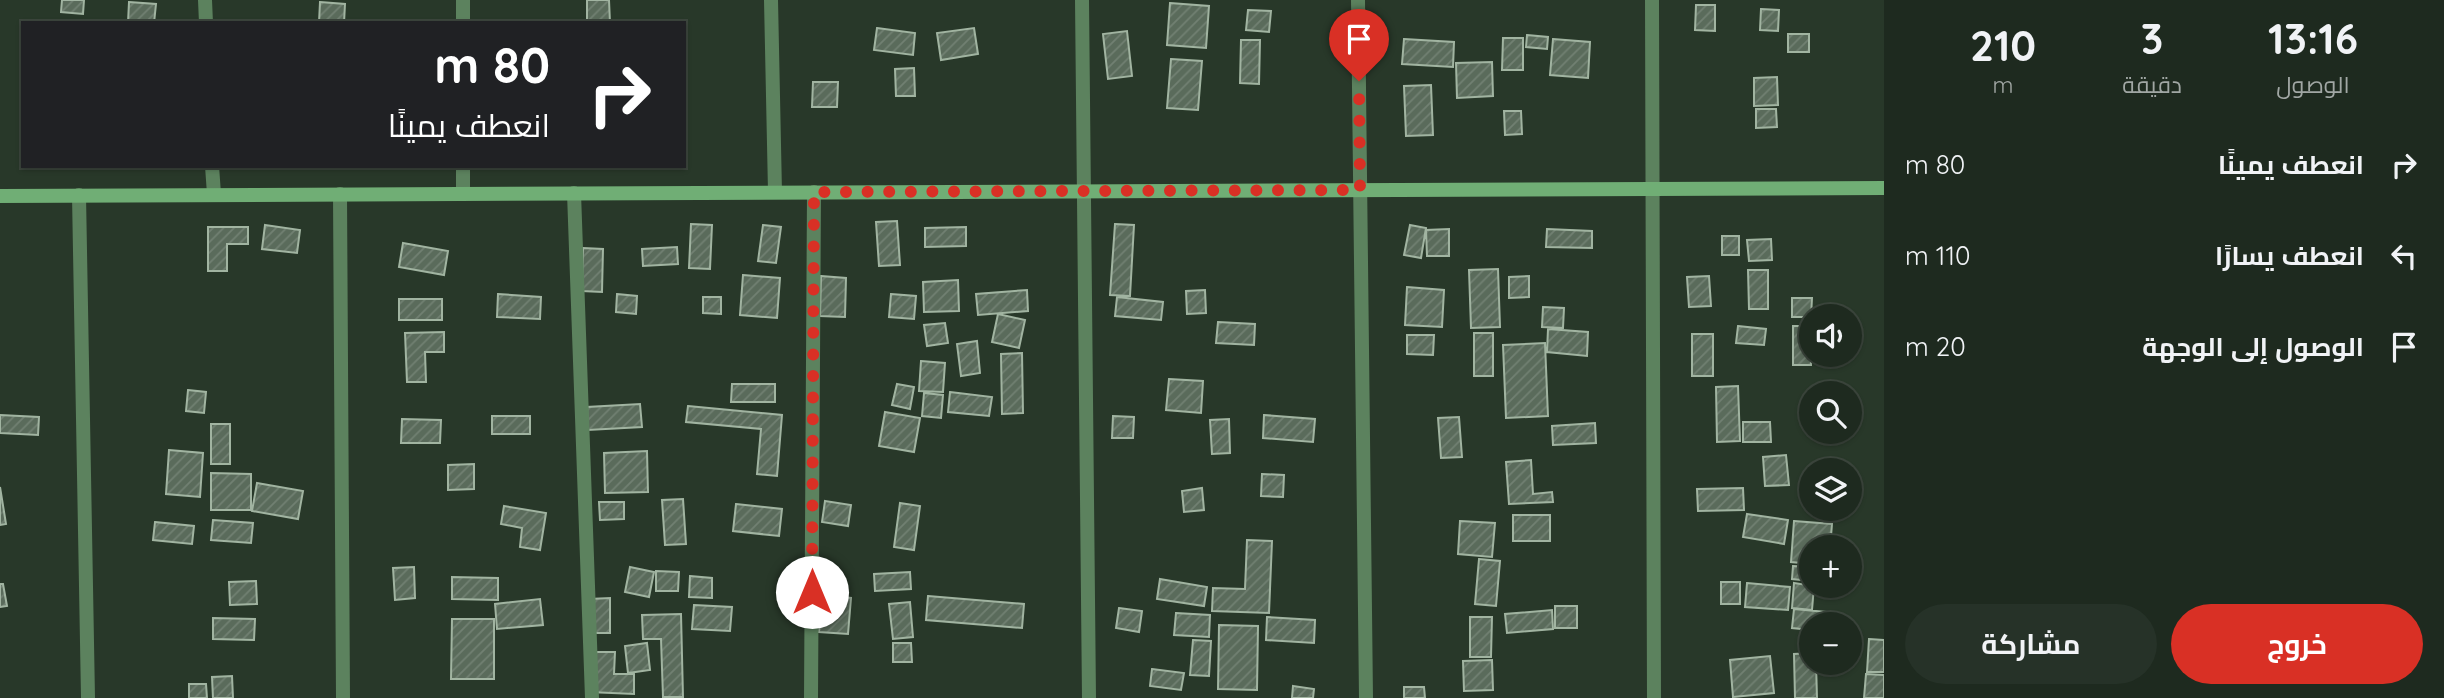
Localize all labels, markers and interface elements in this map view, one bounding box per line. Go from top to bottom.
pin [1329,9,1389,81]
text: 3 [2141,12,2163,65]
text: 13:16 [2268,12,2358,65]
text: 210 [1970,19,2036,72]
icon: arrive [1340,20,1378,58]
text: 80 m [434,34,550,95]
icon: right [574,49,665,140]
text: m [1993,70,2014,99]
text: دقيقة [2122,70,2182,99]
text: الوصول [2276,70,2350,99]
text: انعطف يمينًا [388,105,550,145]
icon: right [2385,146,2423,184]
text: 80 m [1905,148,1965,181]
text: انعطف يمينًا [2218,148,2364,181]
icon: left [2385,237,2423,275]
text: 110 m [1905,239,1971,272]
text: انعطف يسارًا [2215,239,2364,272]
map controls [1799,304,1862,675]
button: sound [1799,304,1862,367]
icon: arrive [2385,328,2423,366]
text: 20 m [1905,330,1966,363]
text: الوصول إلى الوجهة [2142,330,2364,363]
button: search [1799,381,1862,444]
button: layers [1799,458,1862,521]
button: + [1799,535,1862,598]
position arrow [775,555,849,629]
button: مشاركة [1905,604,2157,684]
button: خروج [2171,604,2423,684]
button: − [1799,612,1862,675]

